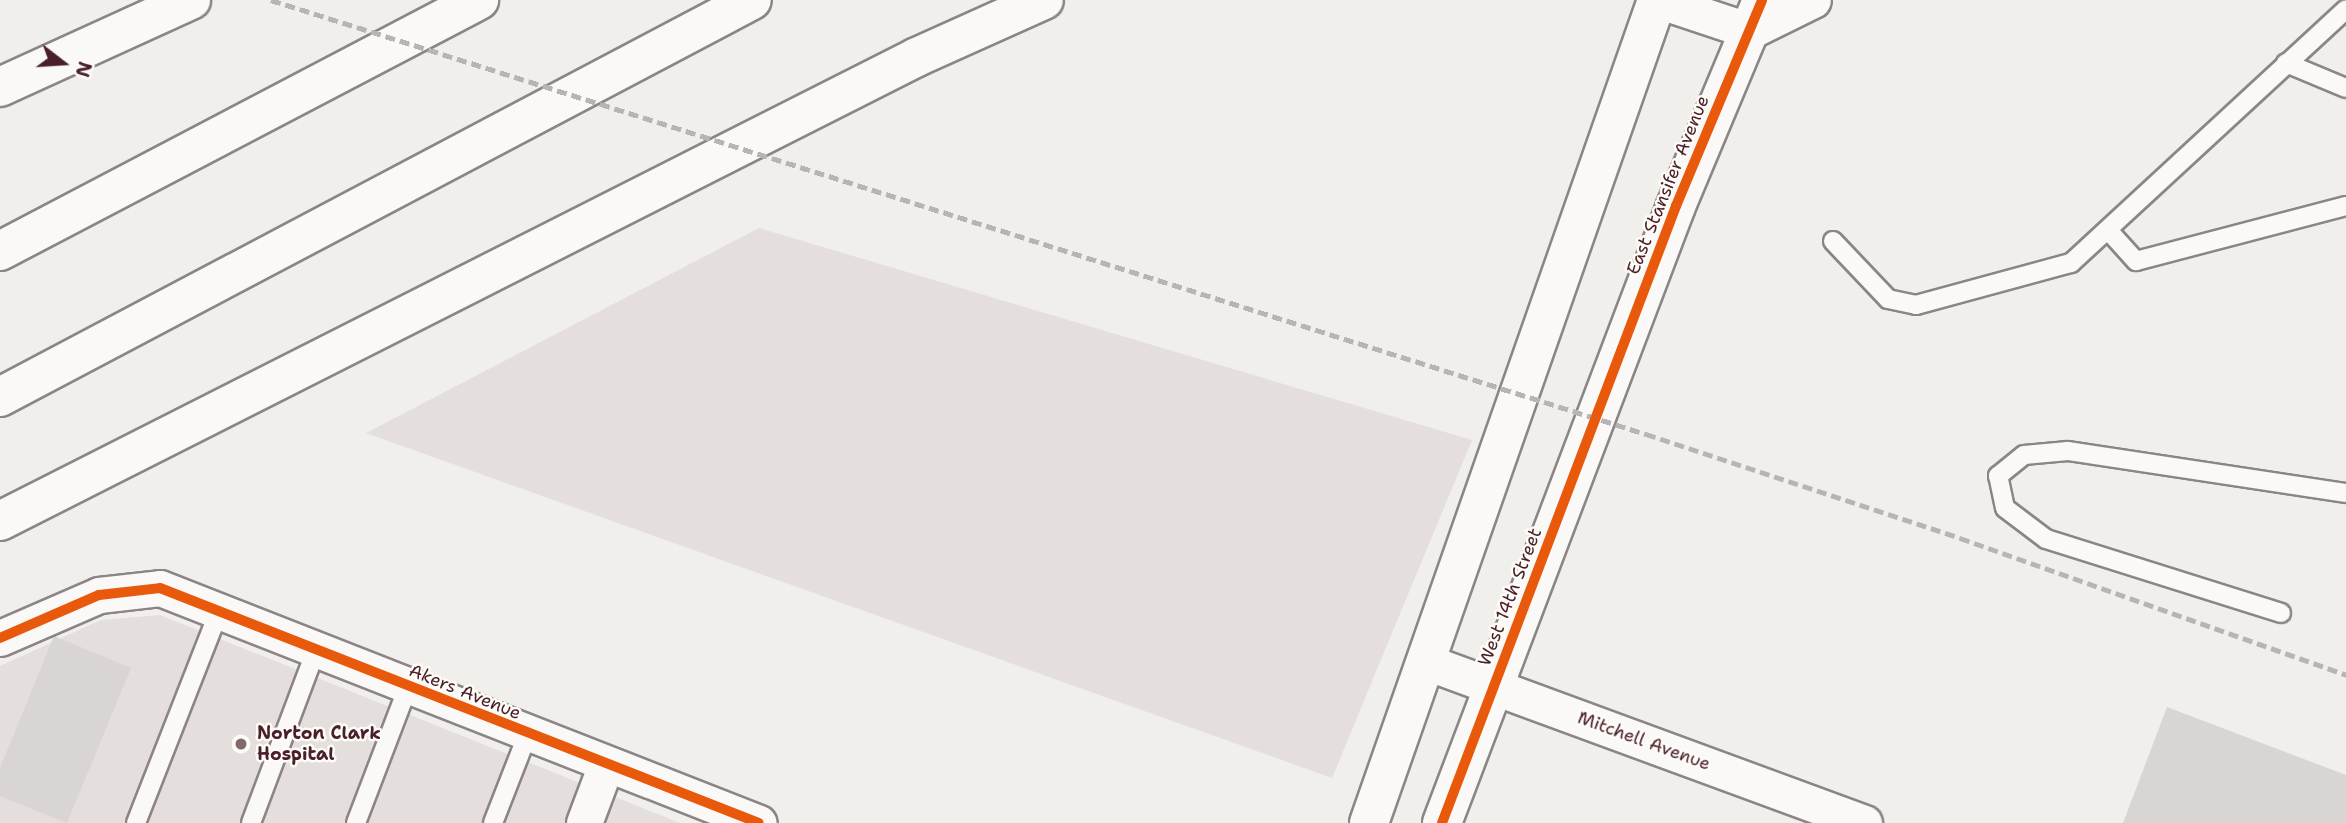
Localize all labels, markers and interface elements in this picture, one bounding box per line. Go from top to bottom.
north arrow [28,28,98,98]
text: N [69,58,98,80]
street label: East Stansifer Avenue [1622,92,1714,278]
street label: West 14th Street [1474,525,1546,669]
street label: Akers Avenue [406,660,524,724]
street label: Mitchell Avenue [1575,707,1713,775]
place label: Norton Clark Hospital [257,723,381,766]
marker: Norton Clark Hospital [231,734,251,754]

